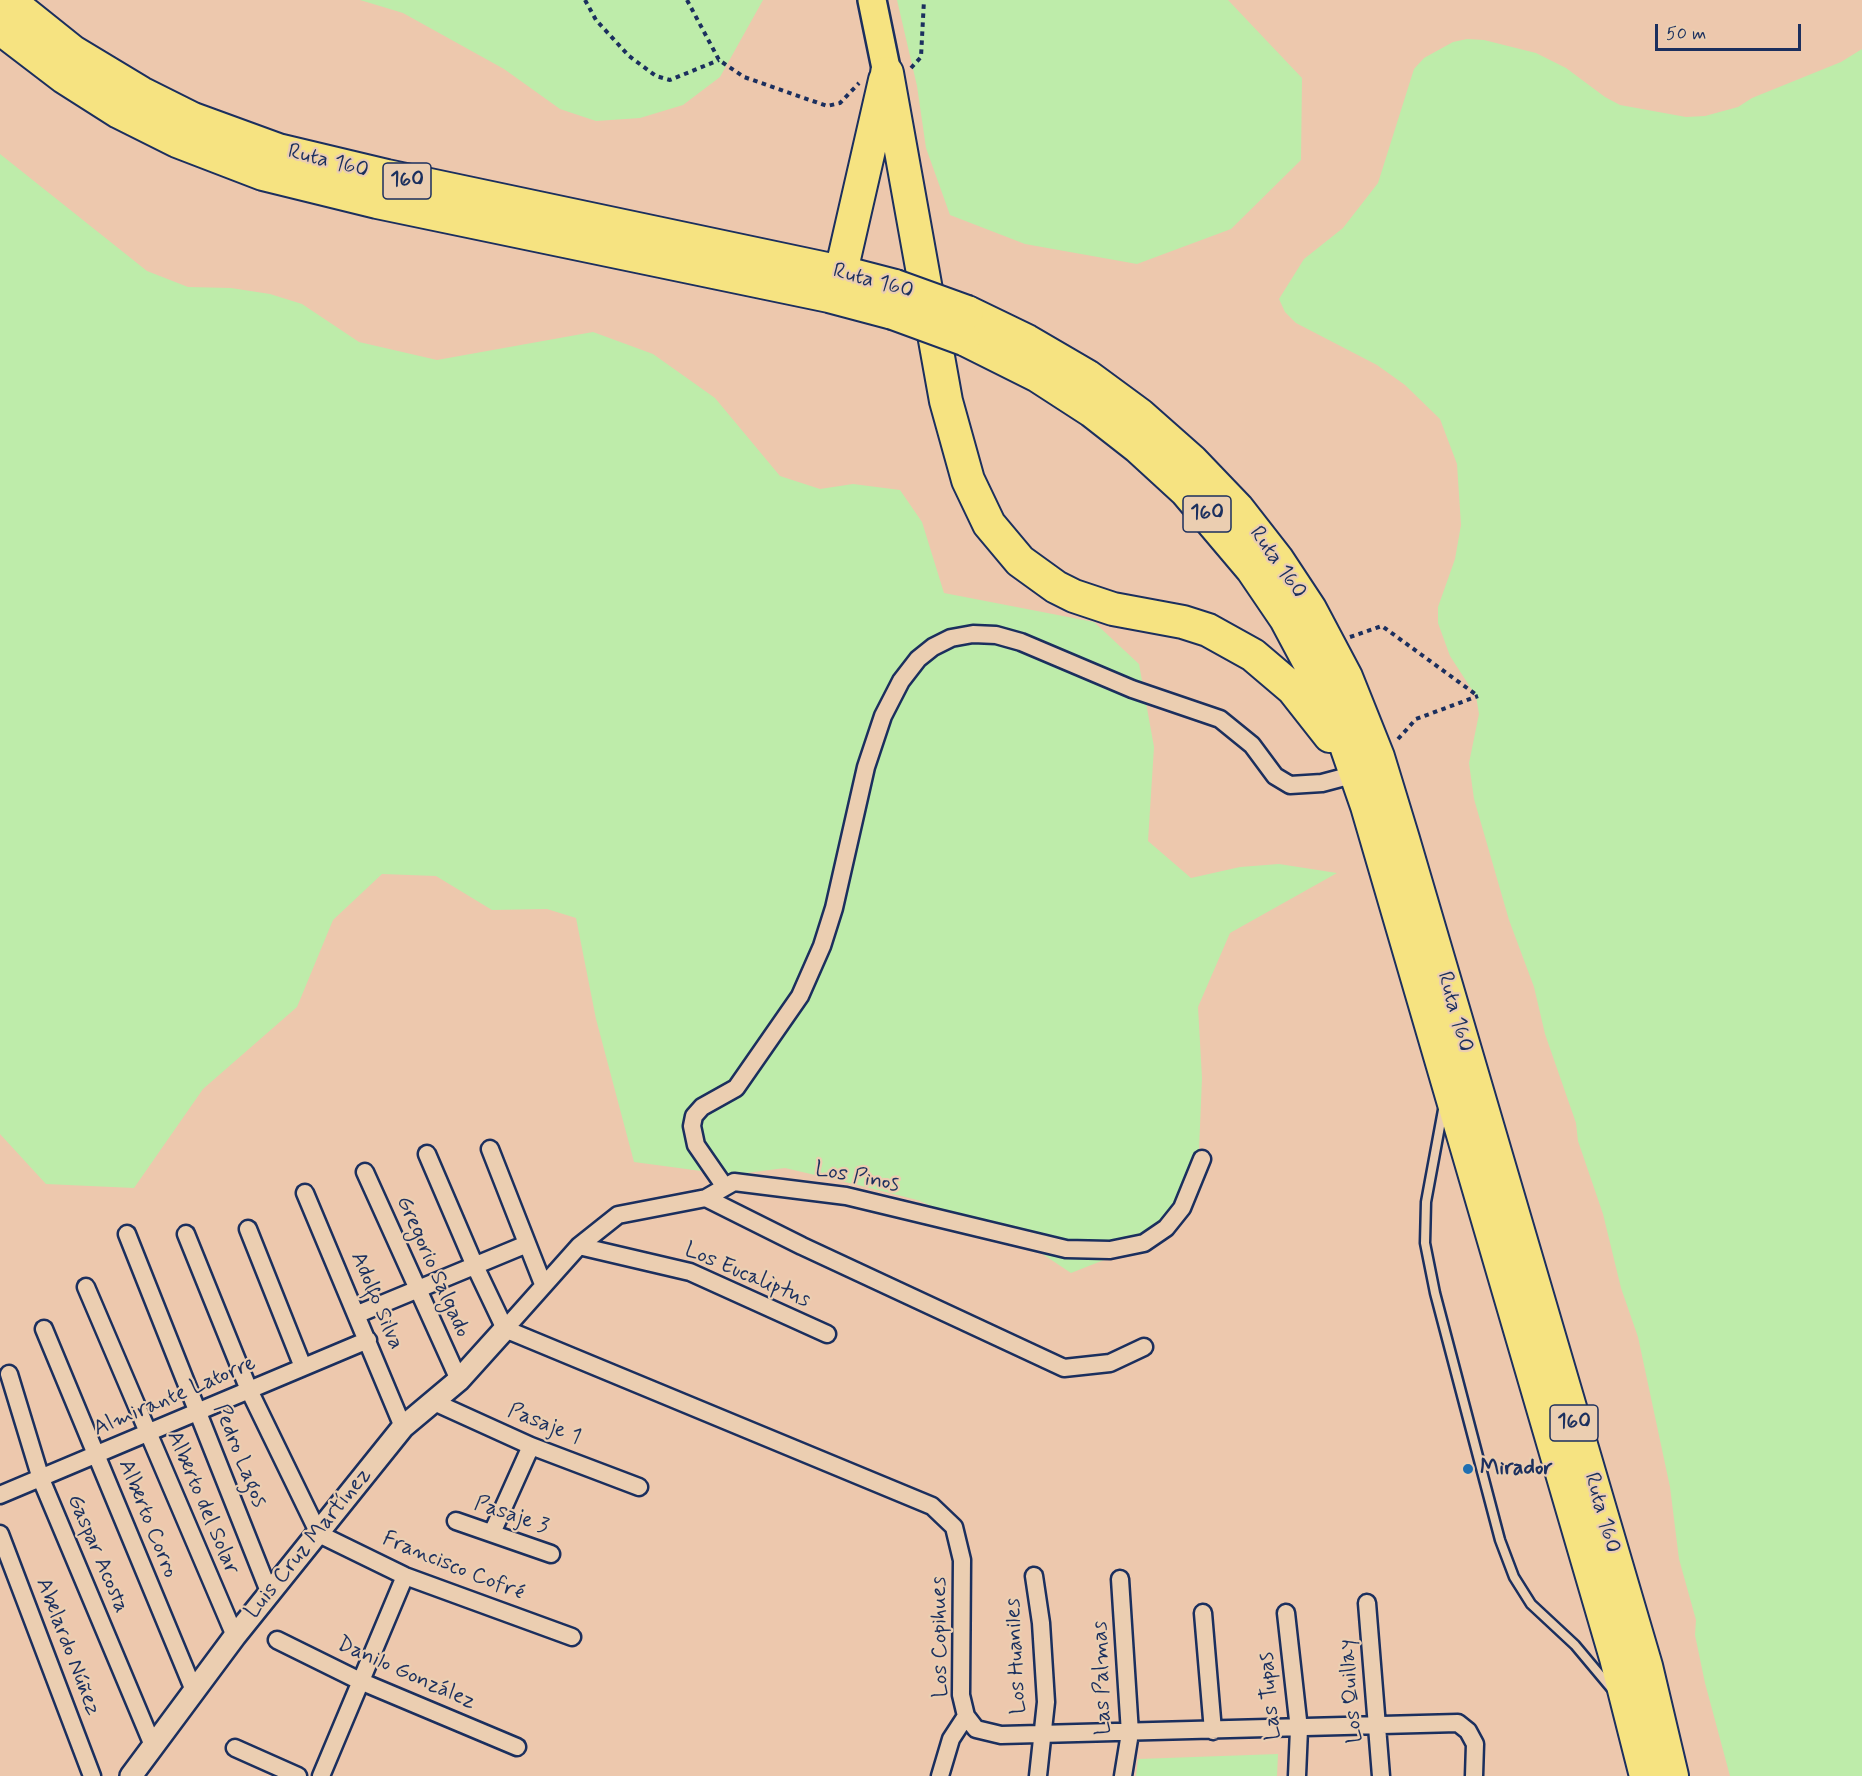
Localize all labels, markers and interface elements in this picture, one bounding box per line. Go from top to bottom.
scale bar [1658,12,1804,50]
text: 50 m [1666,22,1706,46]
street label: Ruta 160 [285,139,371,185]
road number: 160 [383,163,431,199]
street label: Ruta 160 [830,259,916,305]
road number: 160 [1183,496,1231,532]
street label: Ruta 160 [1243,522,1311,604]
street label: Ruta 160 [1430,969,1478,1055]
street label: Los Pinos [813,1157,901,1199]
street label: Gregorio Salgado [389,1192,475,1342]
street label: Los Eucaliptus [680,1238,814,1314]
street label: Adolfo Silva [344,1248,408,1354]
street label: Almirante Latorre [90,1351,260,1443]
street label: Pasaje 1 [504,1398,584,1452]
street label: Pedro Lagos [206,1400,272,1512]
road number: 160 [1550,1405,1598,1441]
street label: Alberto del Solar [160,1427,244,1579]
street label: Alberto Corro [111,1456,183,1582]
place label: Mirador [1480,1456,1553,1482]
marker: Mirador [1461,1462,1475,1476]
street label: Luis Cruz Martínez [240,1463,378,1625]
street label: Ruta 160 [1577,1470,1625,1556]
street label: Gaspar Acosta [60,1491,134,1617]
street label: Pasaje 3 [470,1491,552,1541]
street label: Francisco Cofré [378,1527,528,1607]
street label: Abelardo Núñez [29,1575,105,1719]
street label: Los Copihues [927,1576,955,1698]
street label: Los Huaniles [1001,1597,1033,1715]
street label: Las Palmas [1088,1621,1118,1735]
street label: Danilo González [333,1632,479,1716]
street label: Los Quillay [1334,1638,1370,1744]
street label: Las Tupas [1254,1651,1288,1741]

